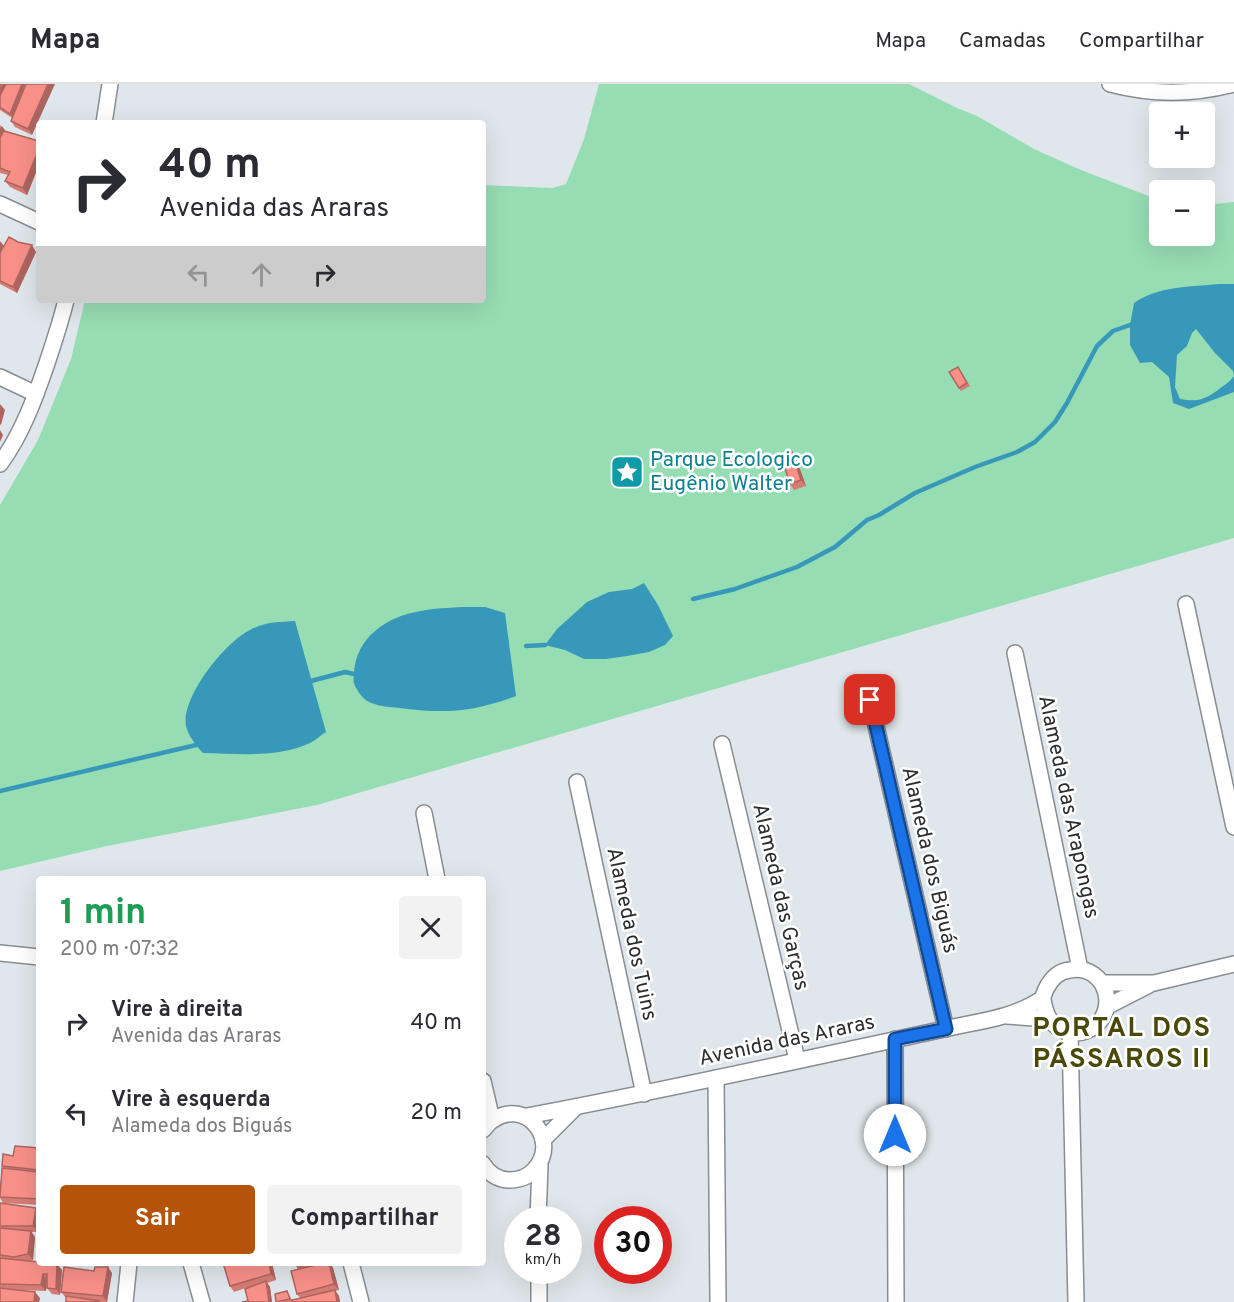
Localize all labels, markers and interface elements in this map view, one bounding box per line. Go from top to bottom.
text: Mapa [30,23,100,59]
text: Mapa [875,28,926,55]
text: Camadas [959,28,1046,55]
text: Compartilhar [1079,28,1204,55]
map controls [1149,102,1215,246]
button: + [1149,102,1215,168]
text: 40 m [159,140,261,193]
icon: right [60,144,138,222]
button: − [1149,180,1215,246]
text: Avenida das Araras [159,192,389,226]
icon: left [182,258,215,291]
icon: ahead [245,258,278,291]
icon: right [308,258,341,291]
place label: Parque Ecologico Eugênio Walter [650,447,813,498]
place icon: Parque Ecologico Eugênio Walter [609,454,645,490]
pin [844,674,895,725]
icon: arrive [853,683,886,716]
street label: Alameda das Arapongas [1031,693,1105,921]
street label: Alameda dos Biguás [894,764,964,956]
street label: Alameda das Garças [745,801,815,993]
street label: Alameda dos Tuins [599,845,663,1023]
text: 1 min [60,891,146,937]
button: close [399,896,462,959]
text: 200 m · 07:32 [60,937,179,963]
text: Vire à direita [111,997,243,1024]
icon: right [60,1007,93,1040]
street label: Avenida das Araras [697,1009,877,1073]
text: 40 m [410,1010,462,1037]
district label: PORTAL DOS PÁSSAROS II [1032,1012,1212,1077]
text: Avenida das Araras [111,1024,282,1050]
text: Vire à esquerda [111,1087,270,1114]
icon: left [60,1097,93,1130]
text: 20 m [411,1100,462,1127]
position arrow [863,1103,927,1167]
text: Alameda dos Biguás [111,1114,292,1140]
button: Sair [60,1185,255,1254]
button: Compartilhar [267,1185,462,1254]
speed limit sign: 30 [594,1206,672,1284]
text: 28 [524,1219,562,1256]
text: km/h [525,1251,561,1270]

